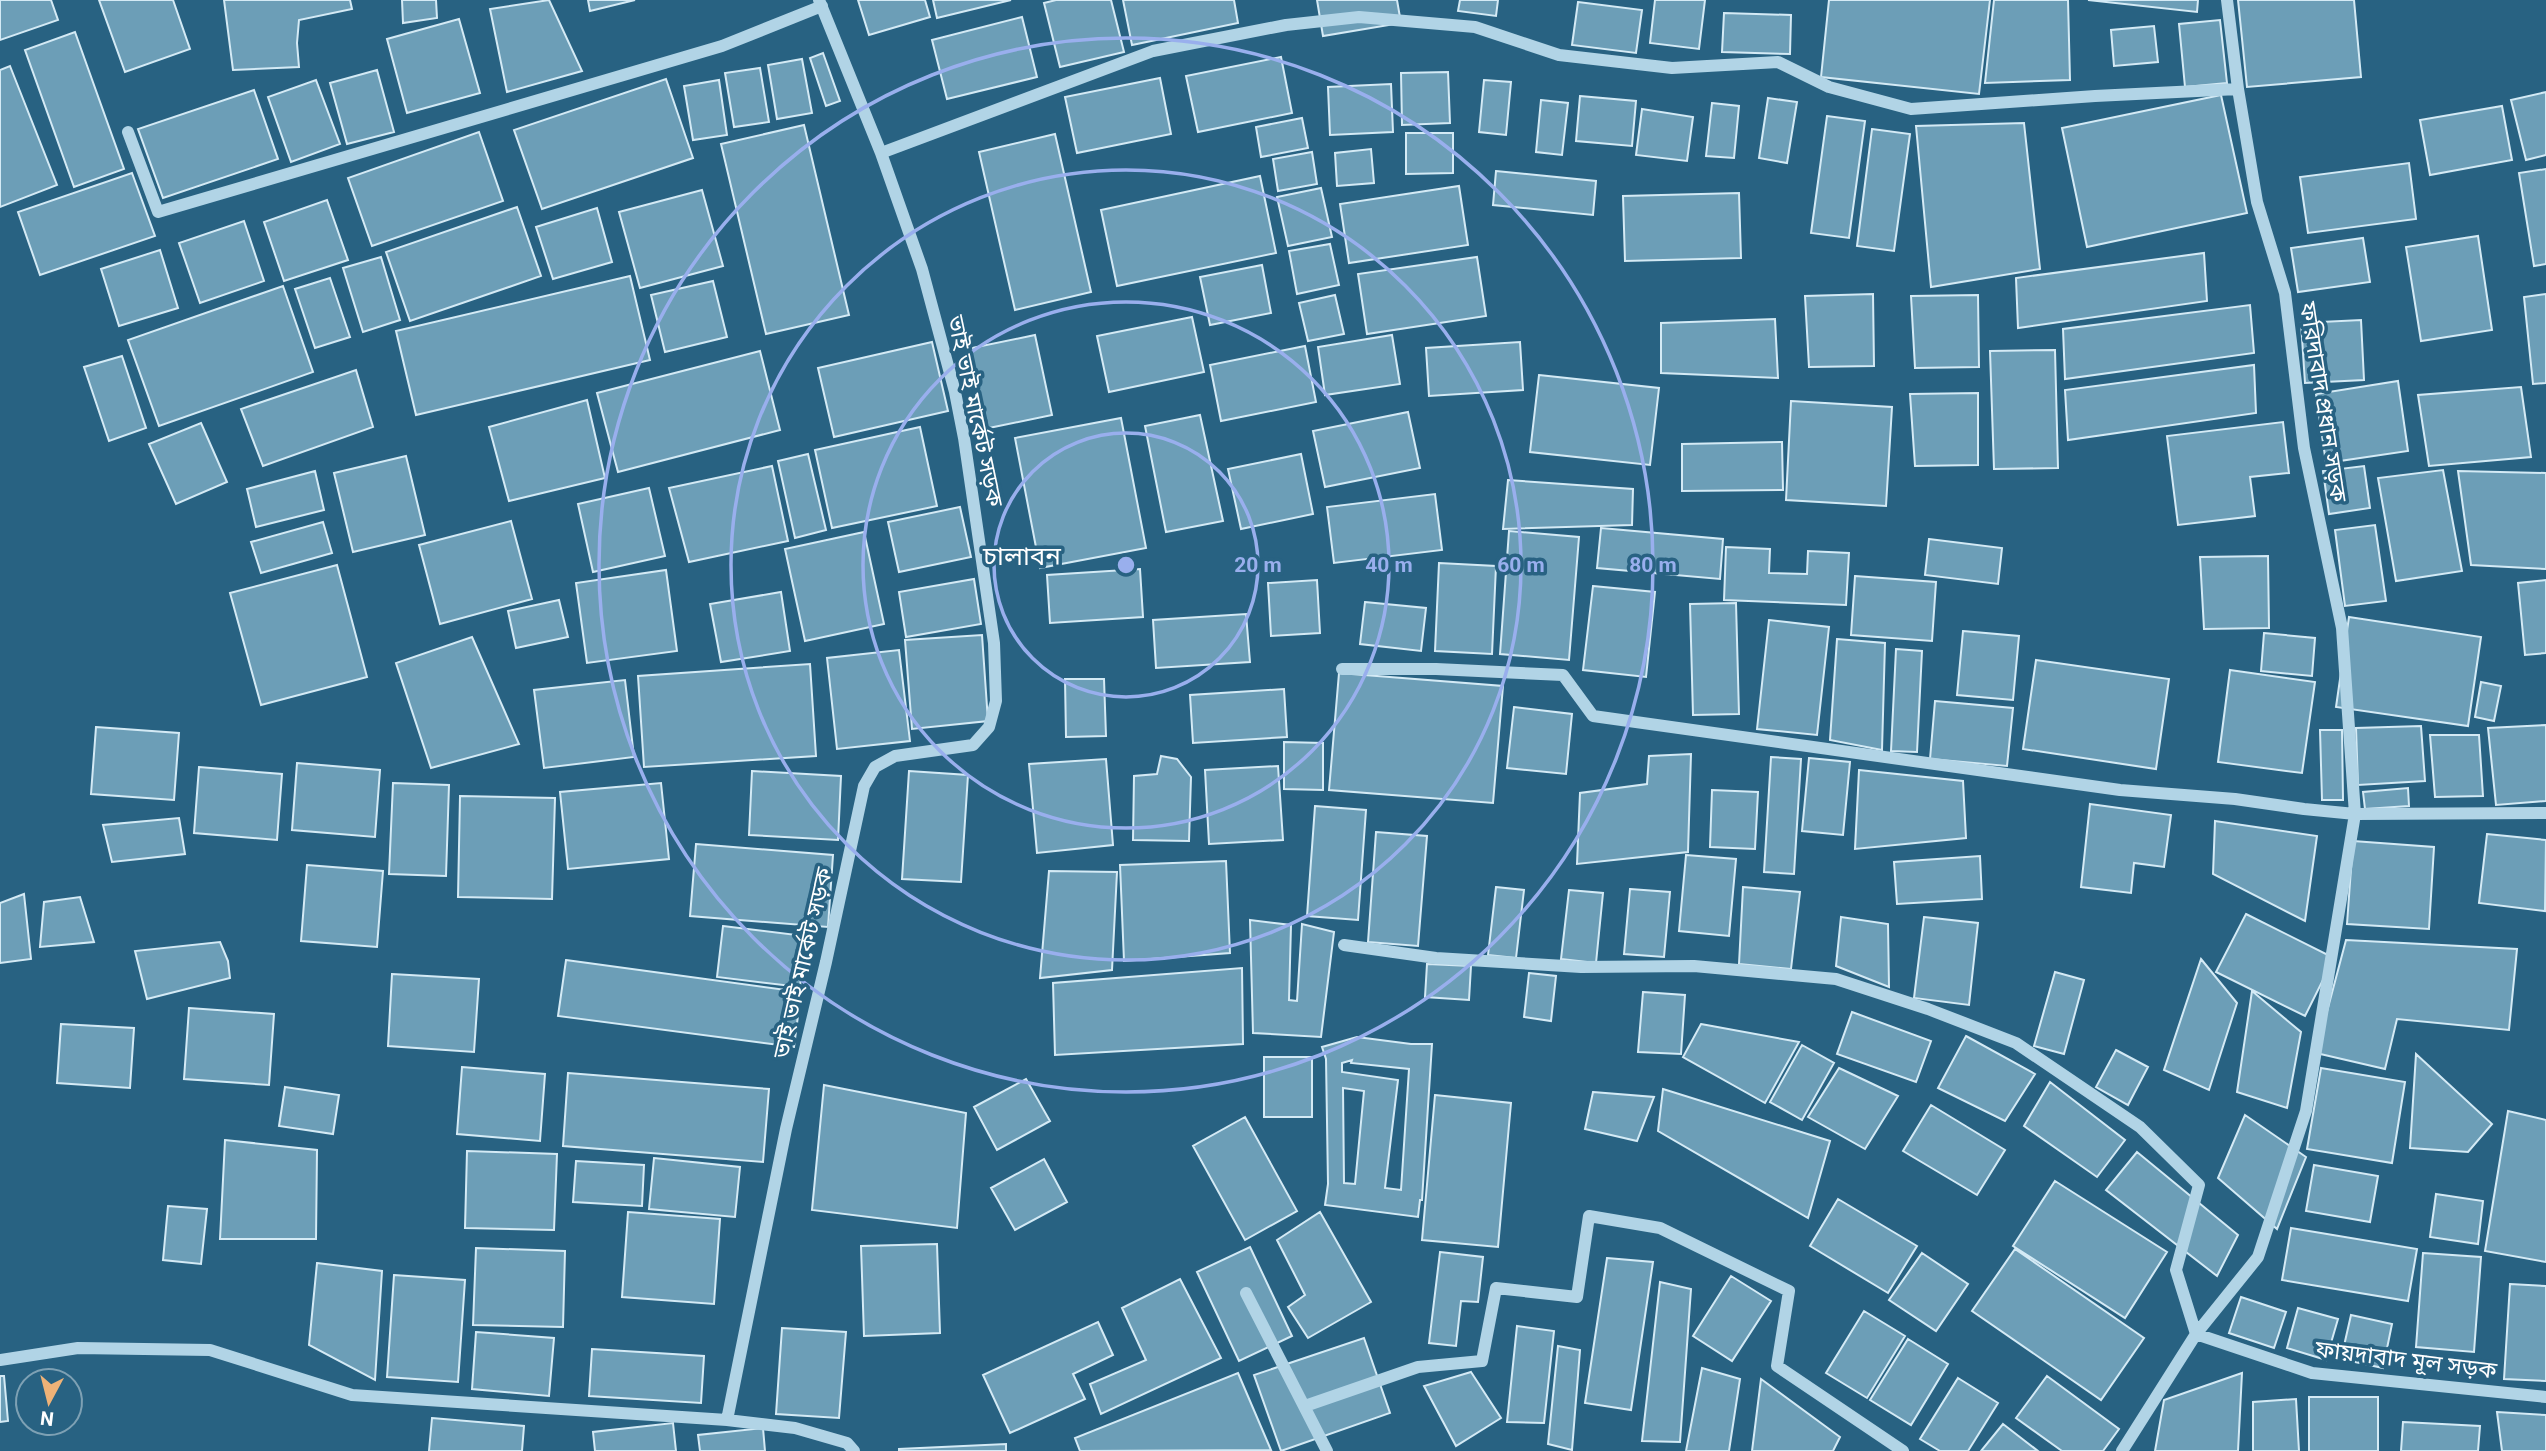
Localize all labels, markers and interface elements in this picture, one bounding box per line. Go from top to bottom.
street label: ফরিদাবাদ প্রধান সড়ক [2294,299,2352,504]
street label: ভাই ভাই মার্কেট সড়ক [941,312,1009,510]
district label: চালাবন [982,541,1061,571]
centre of rings [1114,553,1138,577]
text: 20 m [1234,553,1282,577]
text: 40 m [1365,553,1413,577]
text: 60 m [1497,553,1545,577]
text: 80 m [1629,553,1677,577]
street label: ভাই ভাই মার্কেট সড়ক [768,865,838,1062]
street label: ফায়দাবাদ মূল সড়ক [2313,1335,2499,1385]
north arrow [14,1367,84,1437]
text: N [39,1406,55,1431]

